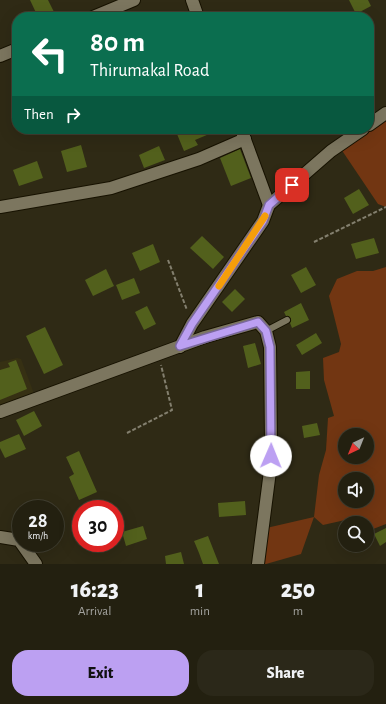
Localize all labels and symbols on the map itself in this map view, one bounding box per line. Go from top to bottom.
pin [275,168,309,202]
north arrow [338,428,374,464]
position arrow [250,435,292,477]
speed limit sign: 30 [72,500,124,552]

